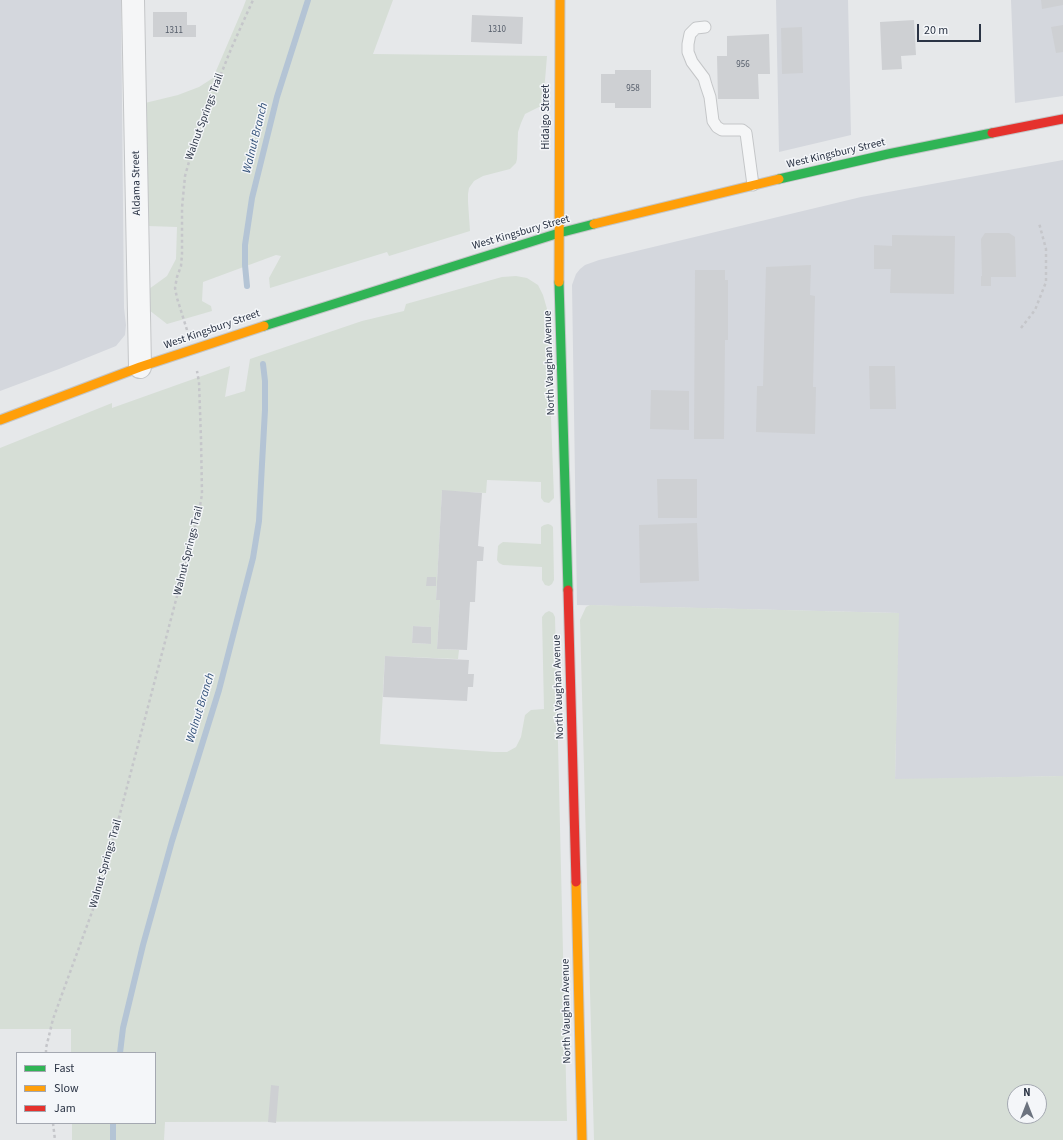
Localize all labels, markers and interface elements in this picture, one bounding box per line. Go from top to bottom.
scale bar [919,16,983,42]
text: 20 m [924,22,948,39]
house number: 1310 [488,25,506,35]
house number: 1311 [165,26,183,36]
house number: 956 [736,60,750,70]
street label: Walnut Springs Trail [183,72,227,162]
street label: Hidalgo Street [540,84,554,150]
house number: 958 [626,84,640,94]
water label: Walnut Branch [240,101,272,175]
street label: West Kingsbury Street [785,136,887,172]
street label: Aldama Street [130,150,144,216]
street label: West Kingsbury Street [471,213,571,253]
street label: West Kingsbury Street [162,307,262,353]
street label: North Vaughan Avenue [542,310,558,416]
street label: Walnut Springs Trail [172,505,206,597]
street label: North Vaughan Avenue [551,634,567,740]
water label: Walnut Branch [184,671,218,745]
street label: Walnut Springs Trail [87,818,125,910]
street label: North Vaughan Avenue [559,958,575,1064]
legend [16,1052,156,1124]
text: Fast [54,1060,74,1077]
text: Slow [54,1080,79,1097]
north arrow [1007,1084,1047,1124]
text: N [1023,1085,1031,1100]
text: Jam [54,1100,76,1117]

